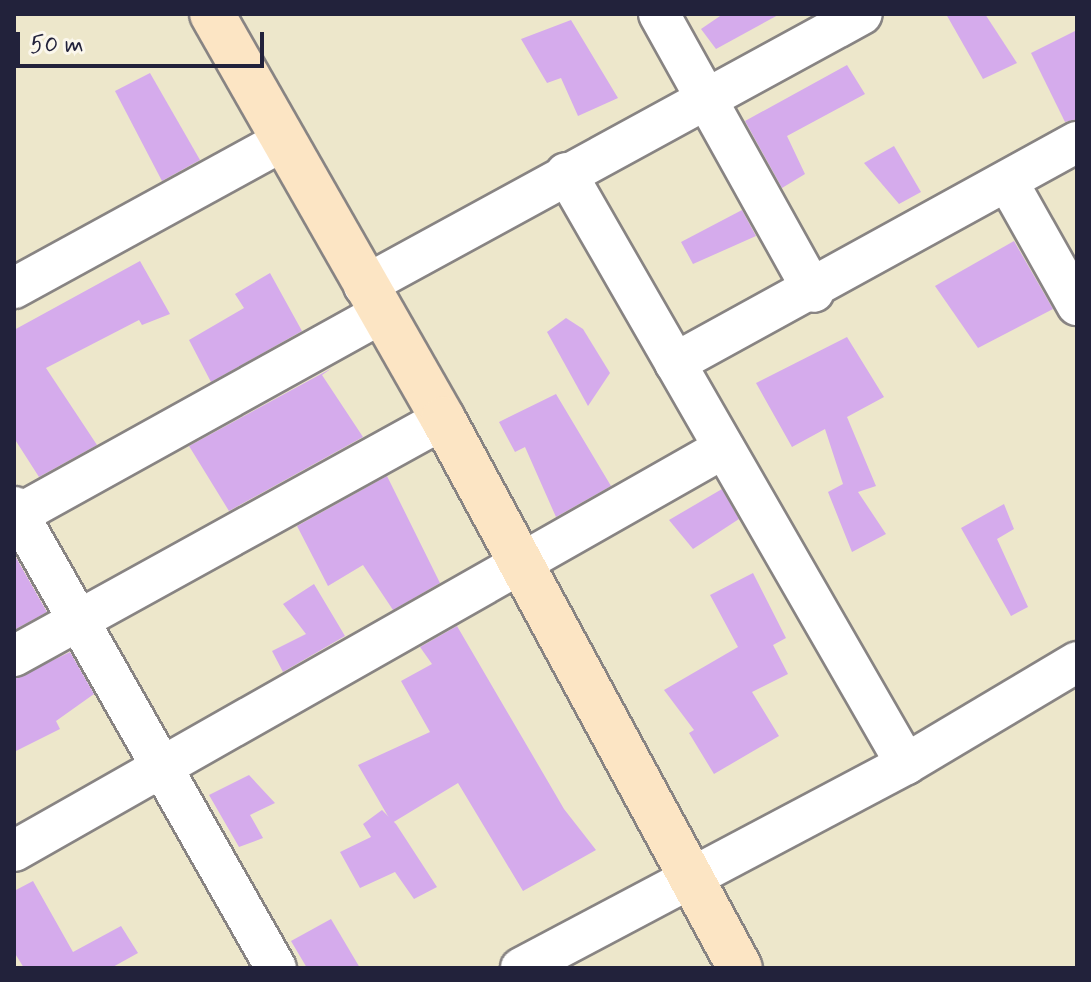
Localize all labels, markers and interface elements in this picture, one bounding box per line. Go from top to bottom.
scale bar [20,16,268,66]
text: 50 m [30,30,84,61]

